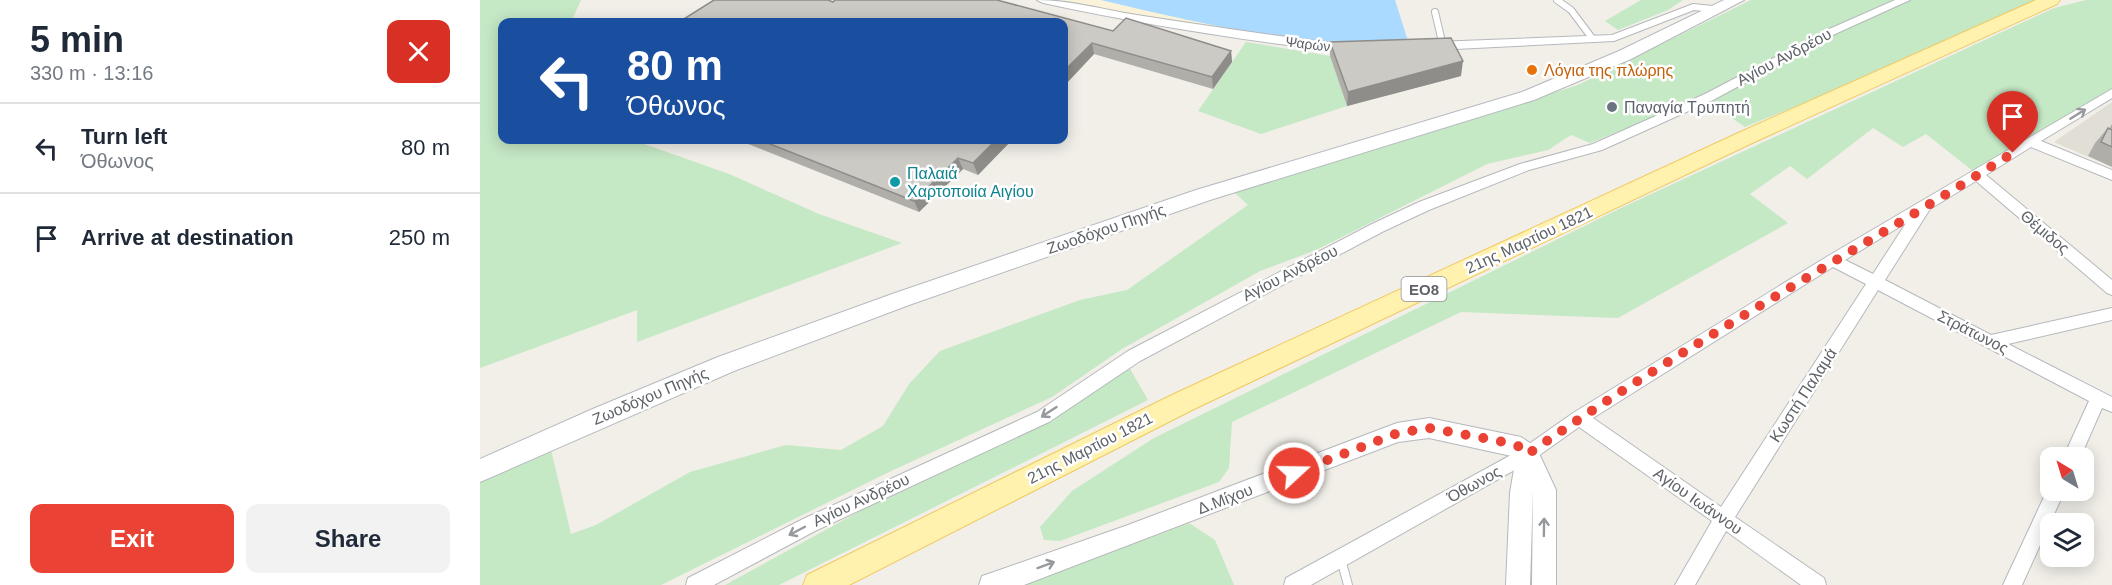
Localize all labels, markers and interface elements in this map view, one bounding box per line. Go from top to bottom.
text: 5 min [30,19,124,60]
button: close [387,20,450,83]
street label: Αγίου Ανδρέου [1734,25,1834,89]
street label: Ψαρών [1285,33,1331,55]
icon: left [528,42,606,120]
text: 80 m [627,42,723,89]
text: 330 m · 13:16 [30,62,153,84]
place label: Λόγια της πλώρης [1544,62,1674,79]
marker: Λόγια της πλώρης [1525,63,1539,77]
text: Όθωνος [627,91,726,121]
pin [1987,91,2038,153]
place label: Παναγία Τρυπητή [1624,99,1750,116]
marker: Παναγία Τρυπητή [1605,100,1619,114]
icon: arrive [1996,100,2029,133]
one-way arrow [2069,107,2086,119]
text: Turn left [81,124,167,149]
icon: left [30,132,63,165]
text: 80 m [401,135,450,160]
text: Όθωνος [81,150,154,172]
place label: Παλαιά Χαρτοποιία Αιγίου [907,165,1034,200]
marker: Παλαιά Χαρτοποιία Αιγίου [888,175,902,189]
street label: Ζωοδόχου Πηγής [1045,201,1168,257]
street label: 21ης Μαρτίου 1821 [1463,203,1595,277]
street label: Θέμιδος [2017,207,2073,257]
icon: arrive [30,222,63,255]
text: Arrive at destination [81,225,294,250]
text: 250 m [389,225,450,250]
street label: Αγίου Ανδρέου [1240,242,1340,304]
road number: ΕΟ8 [1402,277,1446,301]
street label: Στράτωνος [1935,307,2011,357]
street label: Κωστή Παλαμά [1766,345,1840,445]
street label: Ζωοδόχου Πηγής [590,364,711,428]
one-way arrow [1041,406,1058,418]
street label: 21ης Μαρτίου 1821 [1025,409,1155,487]
position arrow [1262,441,1326,505]
north arrow [2040,447,2094,501]
map controls [2040,447,2094,567]
street label: Όθωνος [1443,462,1504,506]
street label: Αγίου Ιωάννου [1651,464,1745,538]
street label: Αγίου Ανδρέου [810,470,912,530]
street label: Δ.Μίχου [1195,481,1255,517]
button: Exit [30,504,234,573]
button: Share [246,504,450,573]
button: layers [2040,513,2094,567]
one-way arrow [1539,517,1550,537]
one-way arrow [789,525,806,537]
one-way arrow [1036,559,1055,570]

